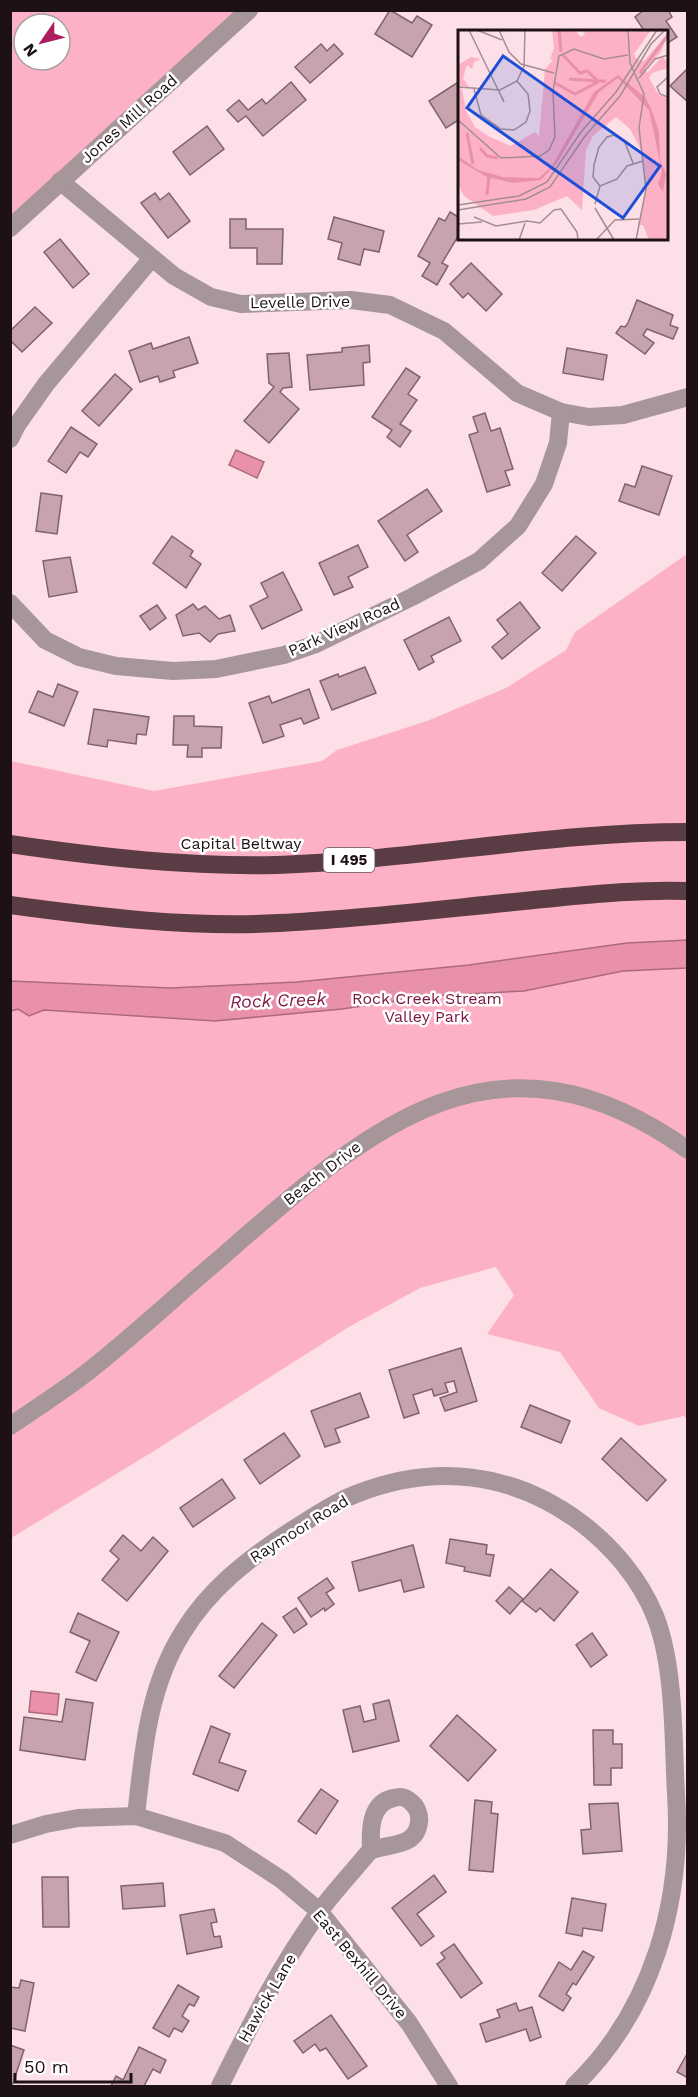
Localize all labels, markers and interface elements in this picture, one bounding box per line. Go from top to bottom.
north arrow [12,12,72,72]
inset map [458,30,668,240]
text: N [19,40,41,61]
street label: Jones Mill Road [77,71,181,167]
street label: Levelle Drive [250,292,350,312]
street label: Park View Road [285,594,403,660]
street label: Capital Beltway [181,834,302,853]
road number: I 495 [324,848,374,872]
water label: Rock Creek [230,988,328,1012]
park label: Rock Creek Stream Valley Park [352,989,502,1026]
street label: Beach Drive [280,1137,364,1209]
street label: Raymoor Road [246,1491,352,1567]
street label: East Bexhill Drive [309,1906,411,2022]
street label: Hawick Lane [234,1950,300,2046]
scale bar [15,2046,130,2084]
text: 50 m [24,2056,69,2077]

